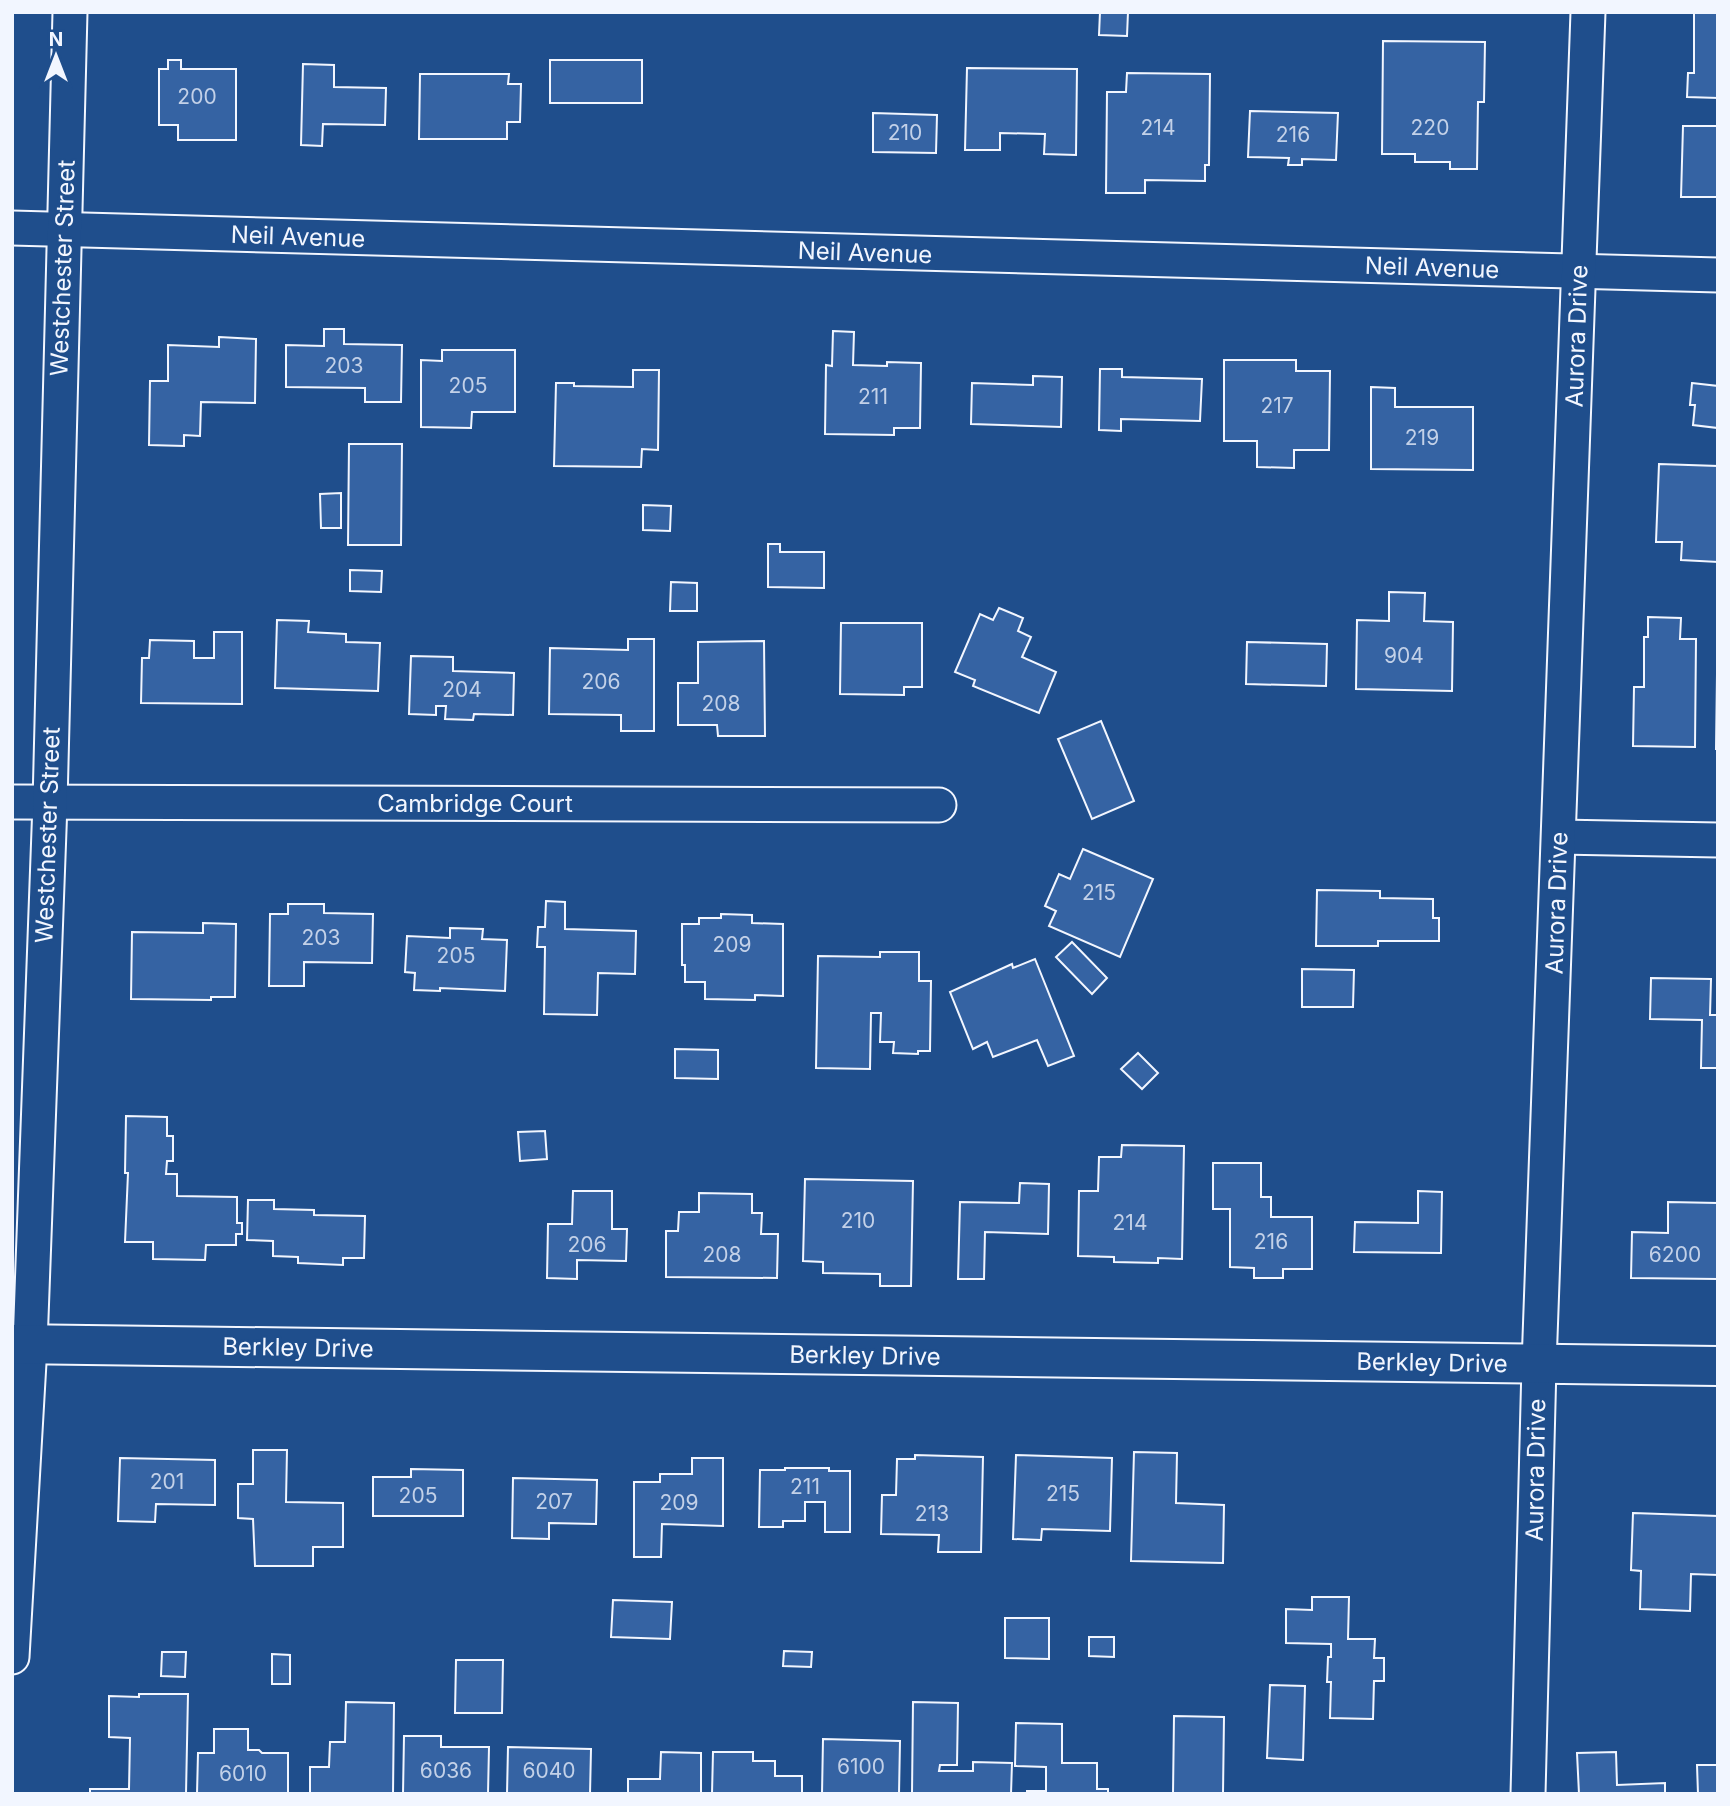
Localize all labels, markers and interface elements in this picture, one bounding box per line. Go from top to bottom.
north arrow [21,21,91,91]
text: N [49,28,63,51]
house number: 200 [177,84,217,109]
house number: 214 [1141,115,1175,140]
house number: 220 [1411,115,1449,140]
house number: 210 [888,120,922,145]
house number: 216 [1276,122,1310,147]
street label: Westchester Street [44,159,81,377]
street label: Neil Avenue [230,220,366,253]
street label: Neil Avenue [797,236,933,269]
street label: Neil Avenue [1364,251,1500,284]
street label: Aurora Drive [1560,264,1593,408]
house number: 203 [324,353,364,378]
house number: 205 [449,373,487,398]
house number: 211 [858,384,888,409]
house number: 217 [1260,393,1294,418]
house number: 219 [1405,425,1439,450]
house number: 904 [1384,643,1424,668]
house number: 206 [581,669,621,694]
house number: 204 [442,677,482,702]
house number: 208 [701,691,741,716]
street label: Westchester Street [29,726,66,944]
street label: Cambridge Court [377,789,573,818]
street label: Aurora Drive [1540,831,1573,975]
house number: 215 [1082,880,1116,905]
house number: 203 [301,925,341,950]
house number: 209 [712,932,752,957]
house number: 205 [437,943,475,968]
house number: 210 [841,1208,875,1233]
house number: 214 [1113,1210,1147,1235]
house number: 216 [1254,1229,1288,1254]
house number: 206 [567,1232,607,1257]
house number: 208 [702,1242,742,1267]
house number: 6200 [1649,1242,1701,1267]
street label: Berkley Drive [222,1332,374,1363]
street label: Berkley Drive [789,1340,941,1371]
street label: Berkley Drive [1356,1347,1508,1378]
street label: Aurora Drive [1520,1398,1551,1542]
house number: 201 [150,1469,184,1494]
house number: 211 [790,1474,820,1499]
house number: 215 [1046,1481,1080,1506]
house number: 205 [399,1483,437,1508]
house number: 207 [535,1489,573,1514]
house number: 209 [659,1490,699,1515]
house number: 213 [915,1501,949,1526]
house number: 6100 [837,1754,885,1779]
house number: 6036 [420,1758,472,1783]
house number: 6040 [522,1758,576,1783]
house number: 6010 [219,1761,267,1786]

